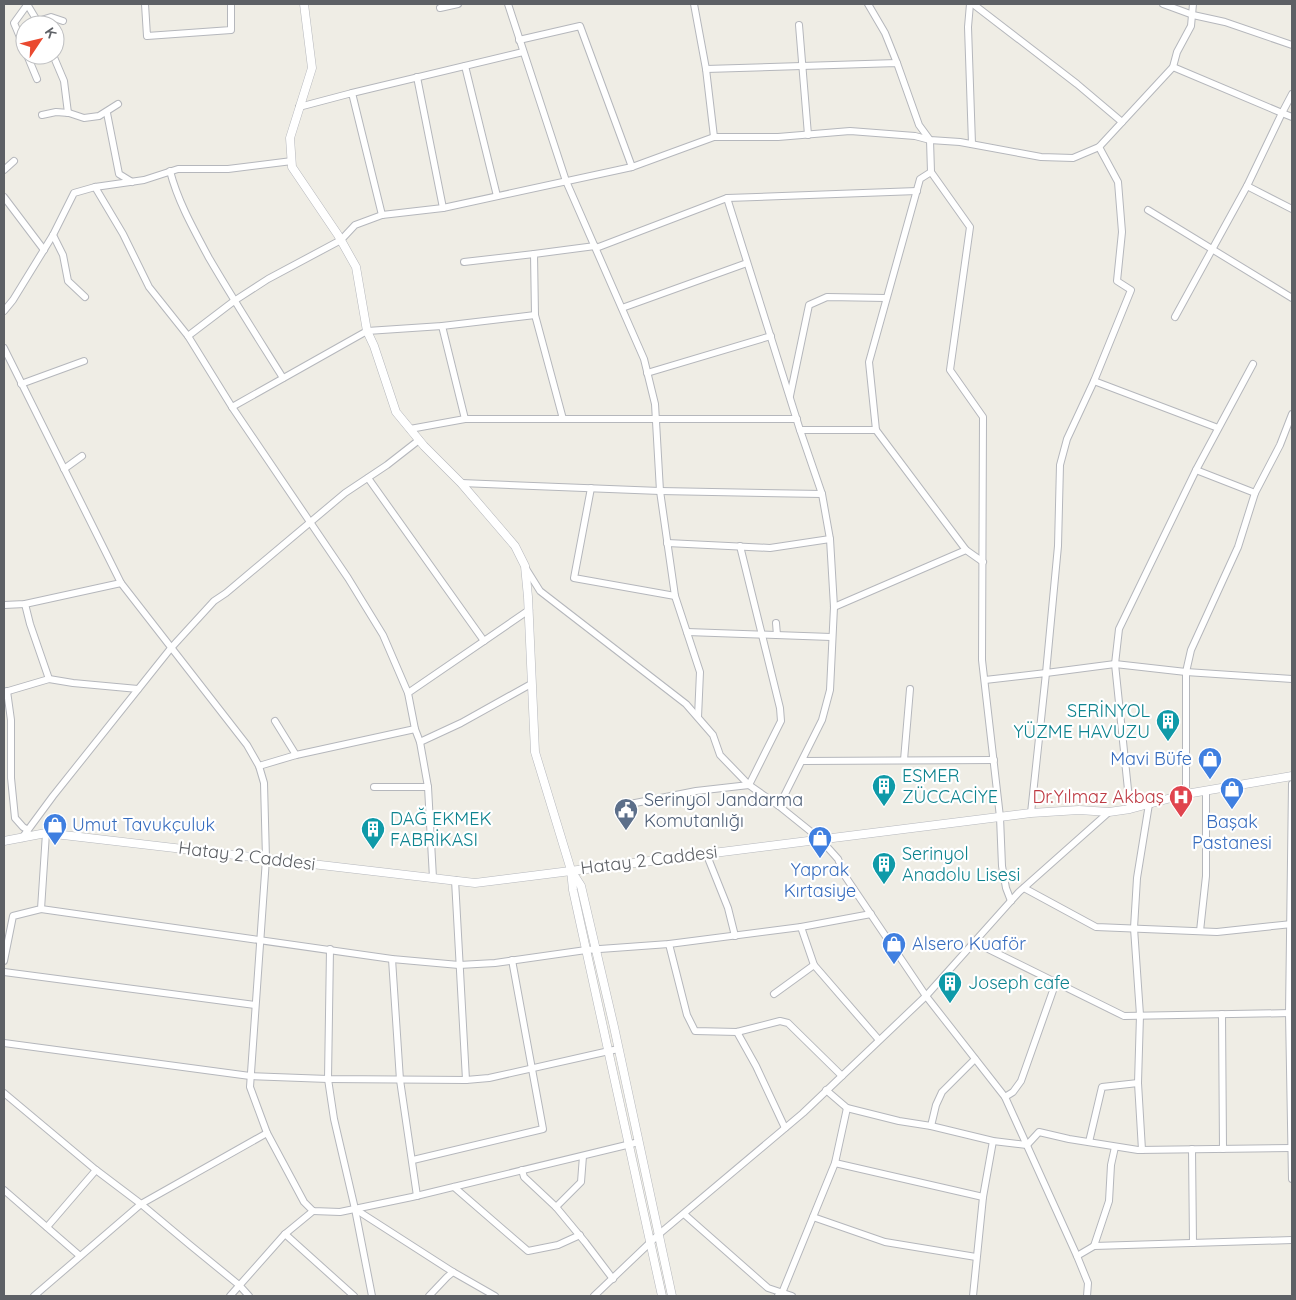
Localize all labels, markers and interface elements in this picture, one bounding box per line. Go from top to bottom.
north arrow [15,15,65,65]
text: K [41,24,61,41]
place label: SERİNYOL YÜZME HAVUZU [1013,699,1150,743]
building icon: SERİNYOL YÜZME HAVUZU [1155,708,1181,742]
shop icon: Mavi Büfe [1197,746,1223,780]
place label: Mavi Büfe [1110,747,1192,770]
place label: ESMER ZÜCCACİYE [902,764,998,808]
building icon: ESMER ZÜCCACİYE [871,773,897,807]
shop icon: Başak Pastanesi [1219,776,1245,810]
hospital icon: Dr.Yılmaz Akbaş [1168,784,1194,818]
place label: Dr.Yılmaz Akbaş [1032,785,1164,808]
place label: Serinyol Jandarma Komutanlığı [644,788,803,832]
public building icon: Serinyol Jandarma Komutanlığı [613,797,639,831]
place label: DAĞ EKMEK FABRİKASI [390,807,492,851]
place label: Başak Pastanesi [1192,810,1272,854]
shop icon: Umut Tavukçuluk [42,812,68,846]
place label: Umut Tavukçuluk [72,813,215,836]
building icon: DAĞ EKMEK FABRİKASI [360,816,386,850]
shop icon: Yaprak Kırtasiye [807,825,833,859]
street label: Hatay 2 Caddesi [177,836,317,875]
street label: Hatay 2 Caddesi [579,840,719,879]
place label: Serinyol Anadolu Lisesi [902,842,1020,886]
building icon: Serinyol Anadolu Lisesi [871,851,897,885]
place label: Yaprak Kırtasiye [784,858,856,902]
shop icon: Alsero Kuaför [881,931,907,965]
place label: Alsero Kuaför [912,932,1026,955]
building icon: Joseph cafe [937,970,963,1004]
place label: Joseph cafe [968,971,1070,994]

